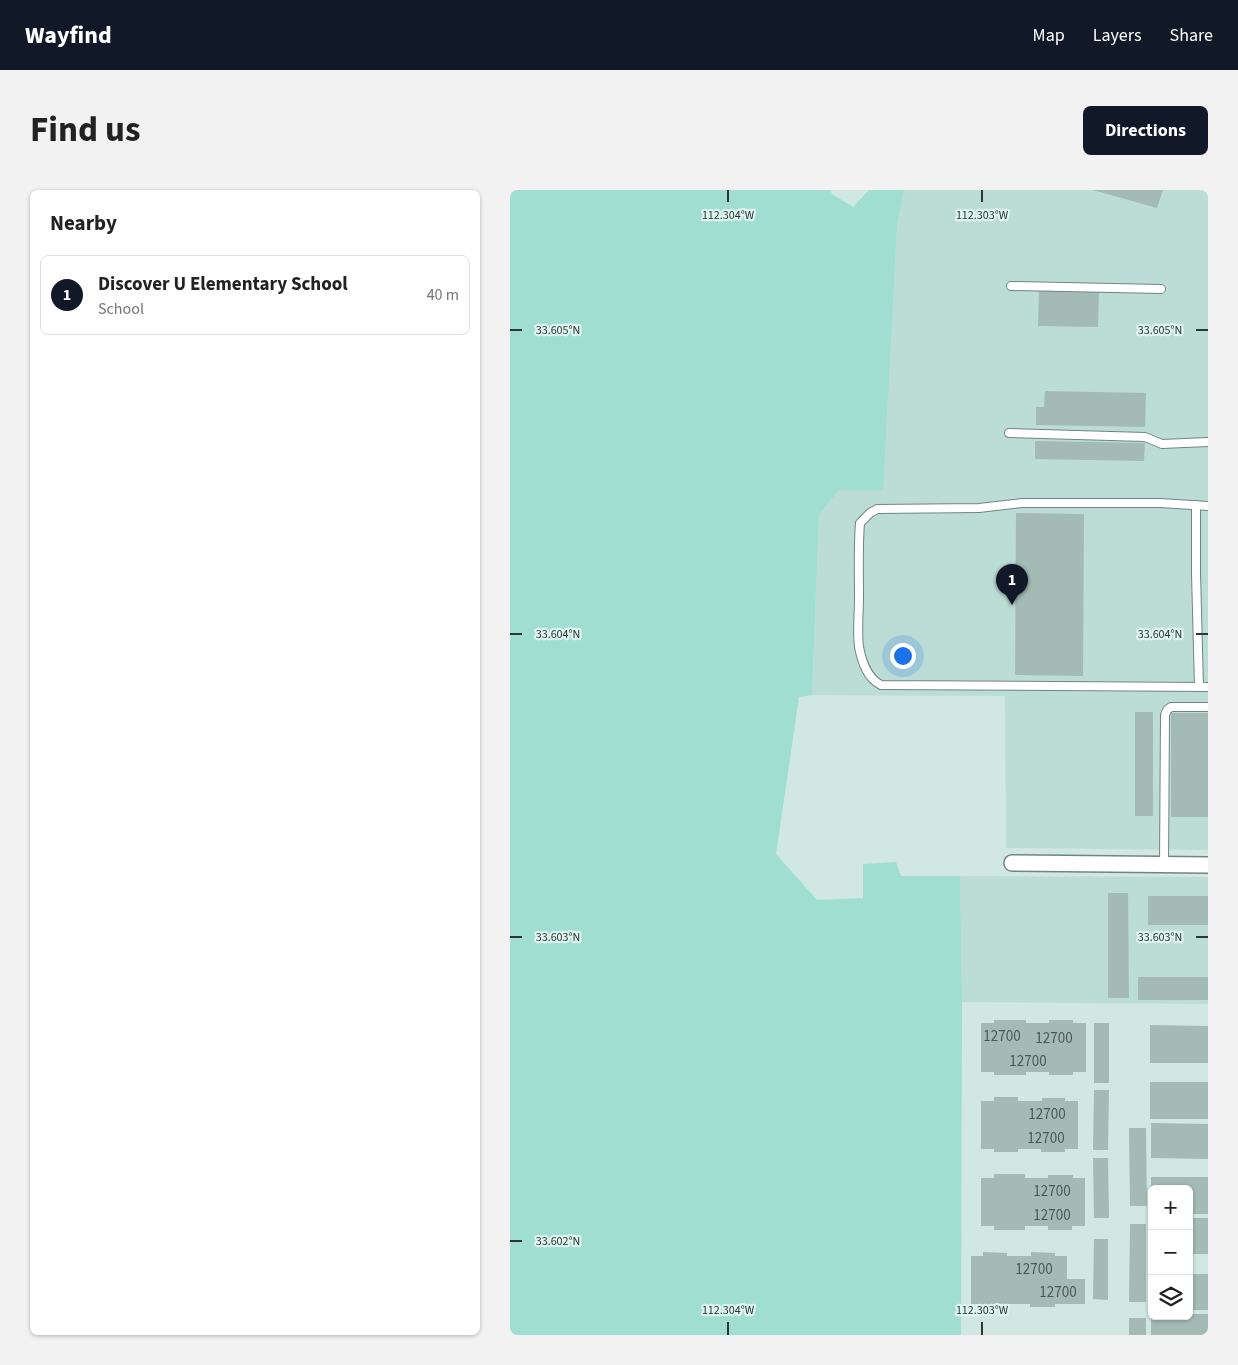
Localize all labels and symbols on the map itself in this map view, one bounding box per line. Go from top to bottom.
text: 112.304°W [702,207,755,224]
text: 112.303°W [956,207,1009,224]
text: 33.605°N [536,322,580,339]
text: 33.605°N [1138,322,1182,339]
pin: 1 [996,564,1028,605]
text: 33.604°N [536,626,580,643]
text: 33.604°N [1138,626,1182,643]
your location [890,643,916,669]
text: 33.603°N [536,929,580,946]
text: 33.603°N [1138,929,1182,946]
house number: 12700 [983,1026,1021,1047]
house number: 12700 [1035,1028,1073,1049]
house number: 12700 [1009,1051,1047,1072]
house number: 12700 [1028,1104,1066,1125]
house number: 12700 [1027,1128,1065,1149]
house number: 12700 [1033,1181,1071,1202]
house number: 12700 [1033,1205,1071,1226]
text: 33.602°N [536,1233,580,1250]
house number: 12700 [1015,1259,1053,1280]
house number: 12700 [1039,1282,1077,1303]
text: 112.304°W [702,1302,755,1319]
text: 112.303°W [956,1302,1009,1319]

